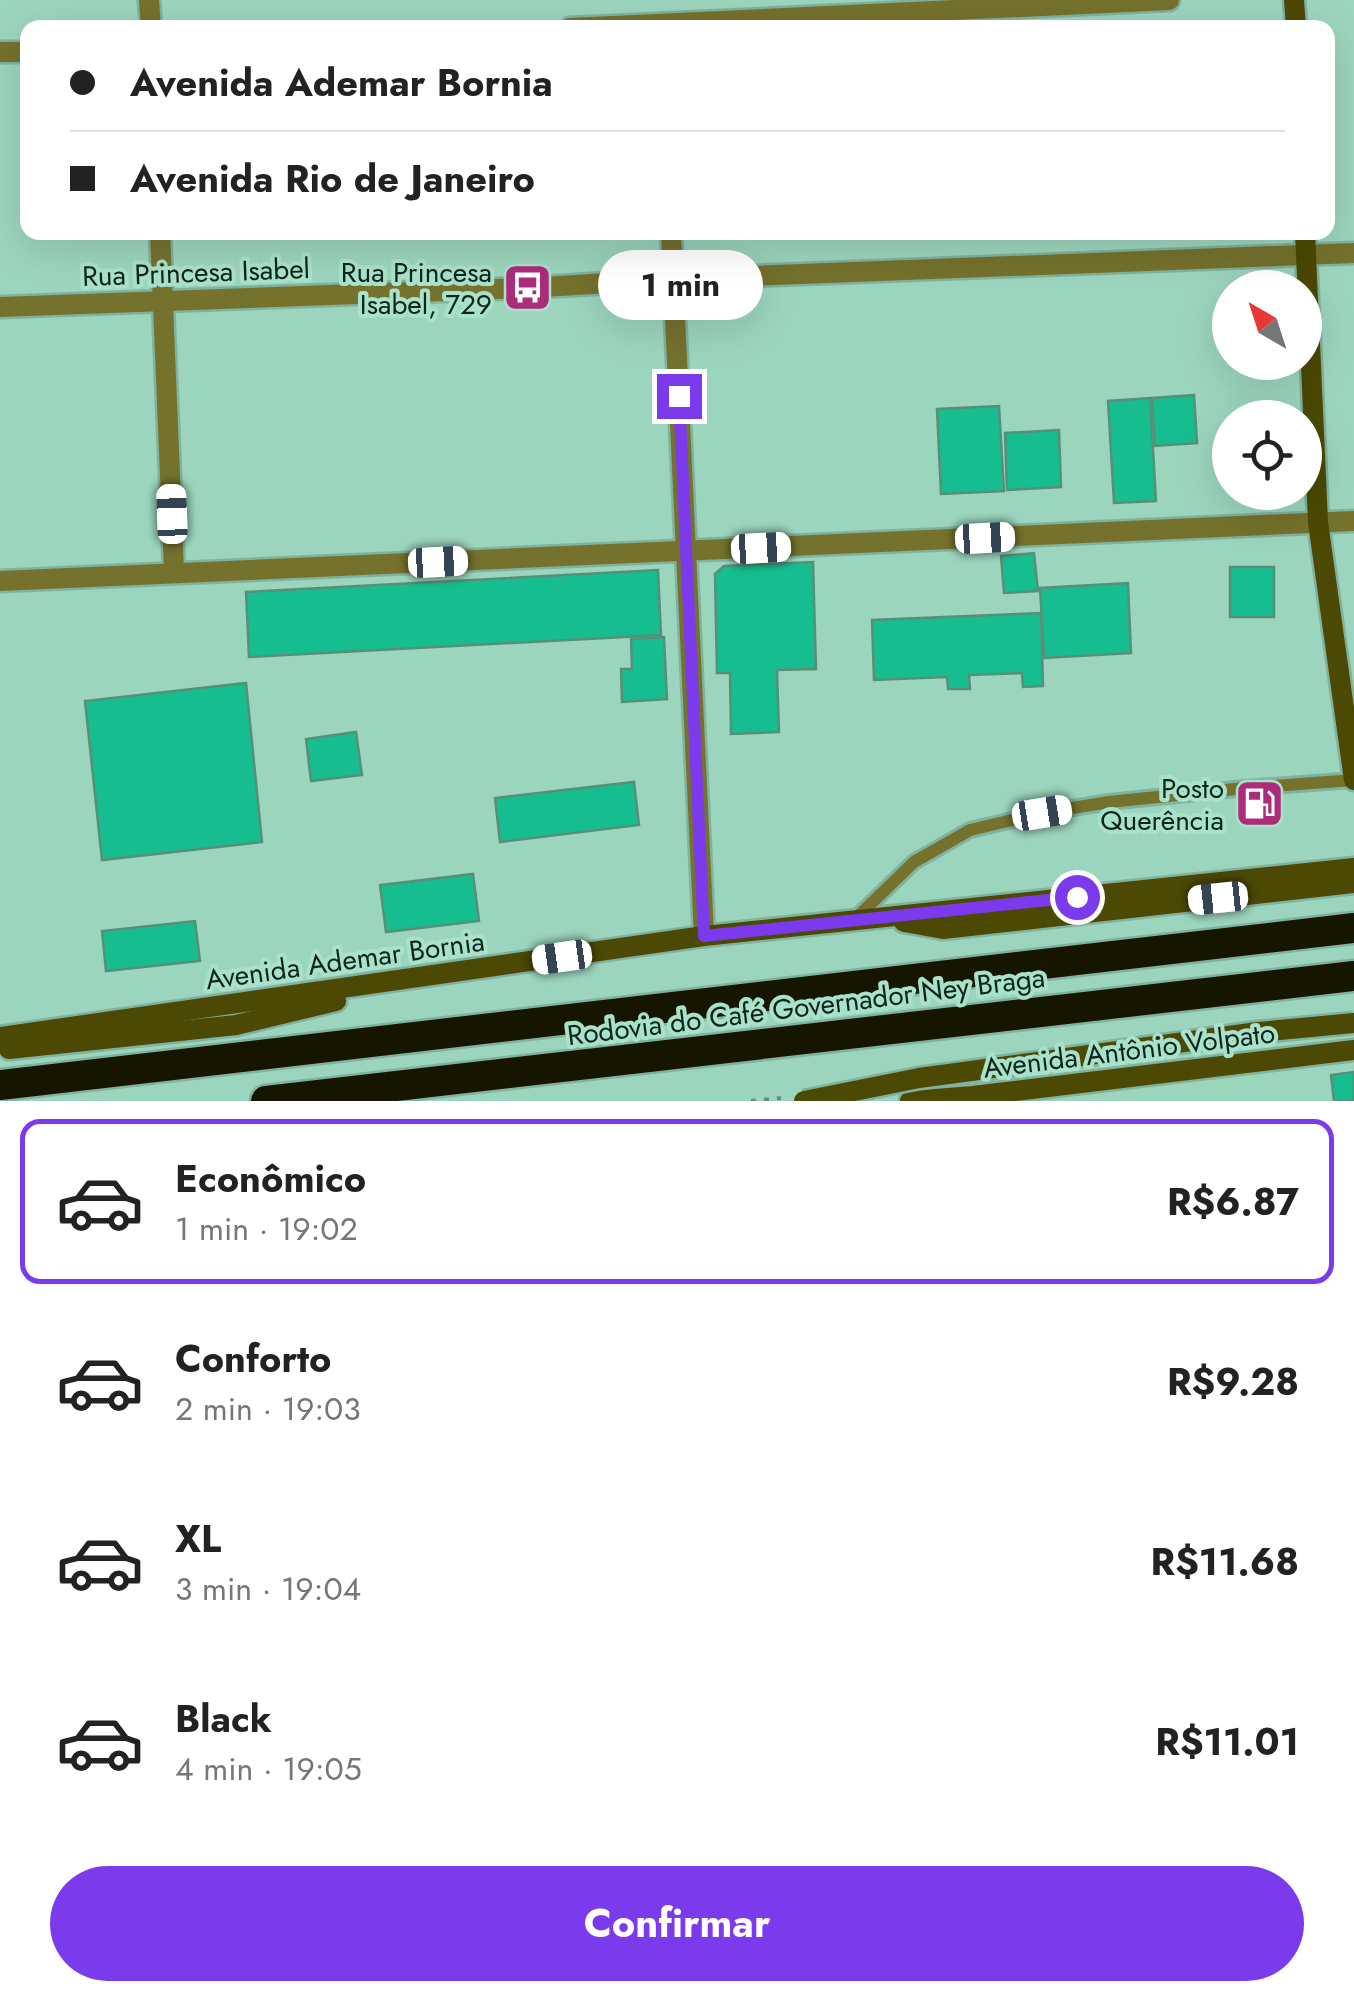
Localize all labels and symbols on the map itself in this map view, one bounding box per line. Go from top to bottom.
street label: Rua Princesa Isabel [81,248,311,297]
callout: 1 min [596,251,762,321]
place label: Rua Princesa Isabel, 729 [341,252,492,325]
bus stop icon: Rua Princesa Isabel, 729 [501,262,553,314]
north arrow [1212,270,1322,380]
route end [657,374,702,419]
car [156,483,188,545]
car [954,521,1016,555]
car [730,531,792,565]
car [407,545,469,579]
place label: Posto Querência [1100,768,1224,841]
fuel station icon: Posto Querência [1233,778,1285,830]
car [1010,793,1074,833]
route start [1055,875,1100,920]
car [1187,880,1249,916]
street label: Avenida Ademar Bornia [203,921,487,1000]
car [530,938,594,976]
street label: Rodovia do Café Governador Ney Braga [565,957,1047,1056]
street label: Avenida Antônio Volpato [981,1012,1277,1089]

